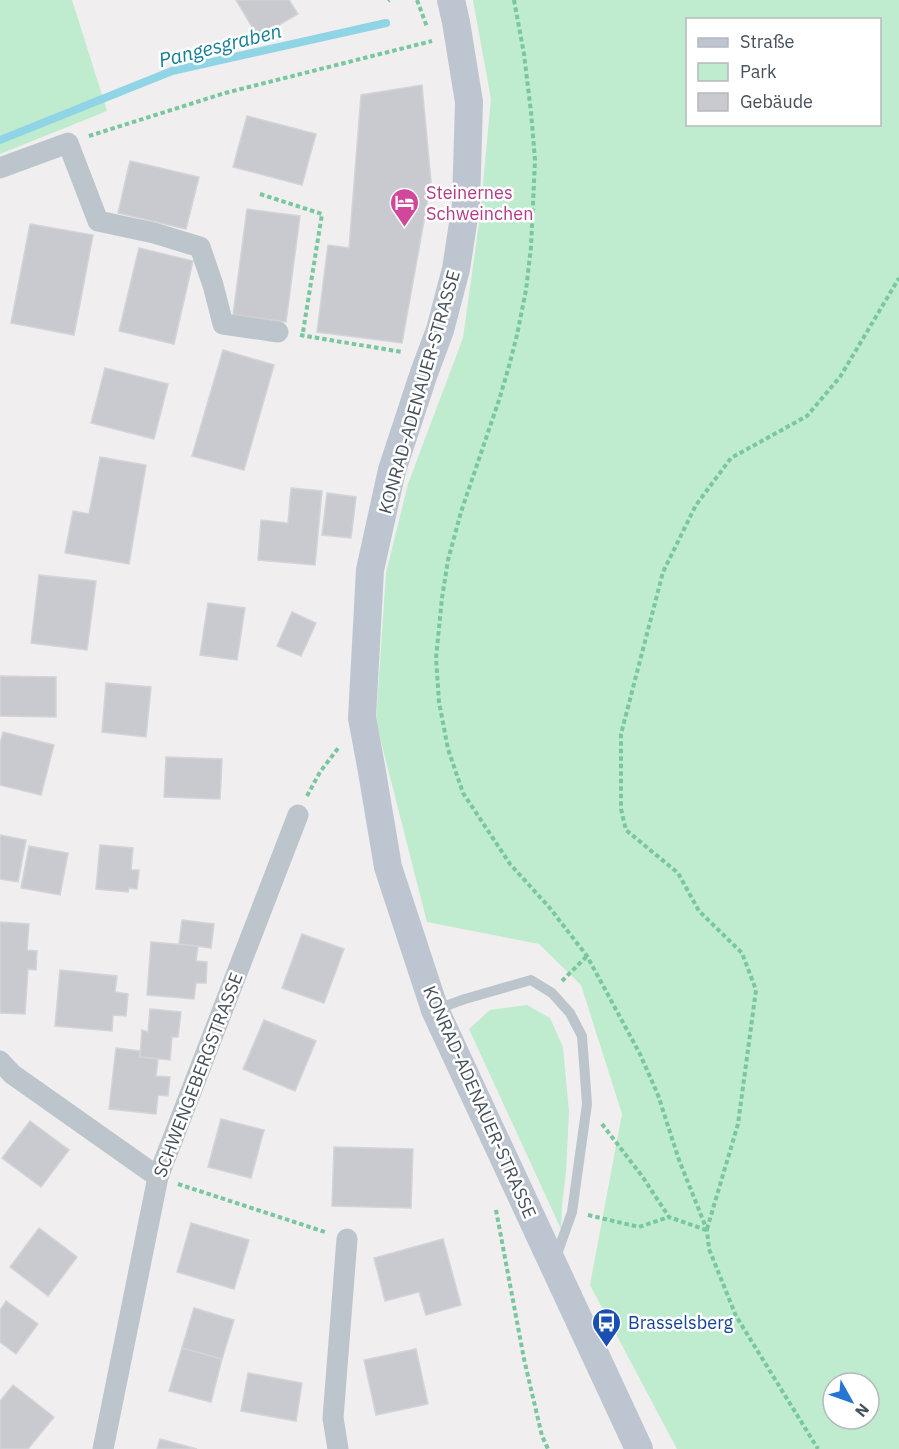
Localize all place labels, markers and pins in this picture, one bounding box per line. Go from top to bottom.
place label: Steinernes Schweinchen [426,181,533,225]
hotel icon: Steinernes Schweinchen [389,186,421,228]
bus stop icon: Brasselsberg [591,1306,623,1348]
place label: Brasselsberg [628,1311,733,1334]

